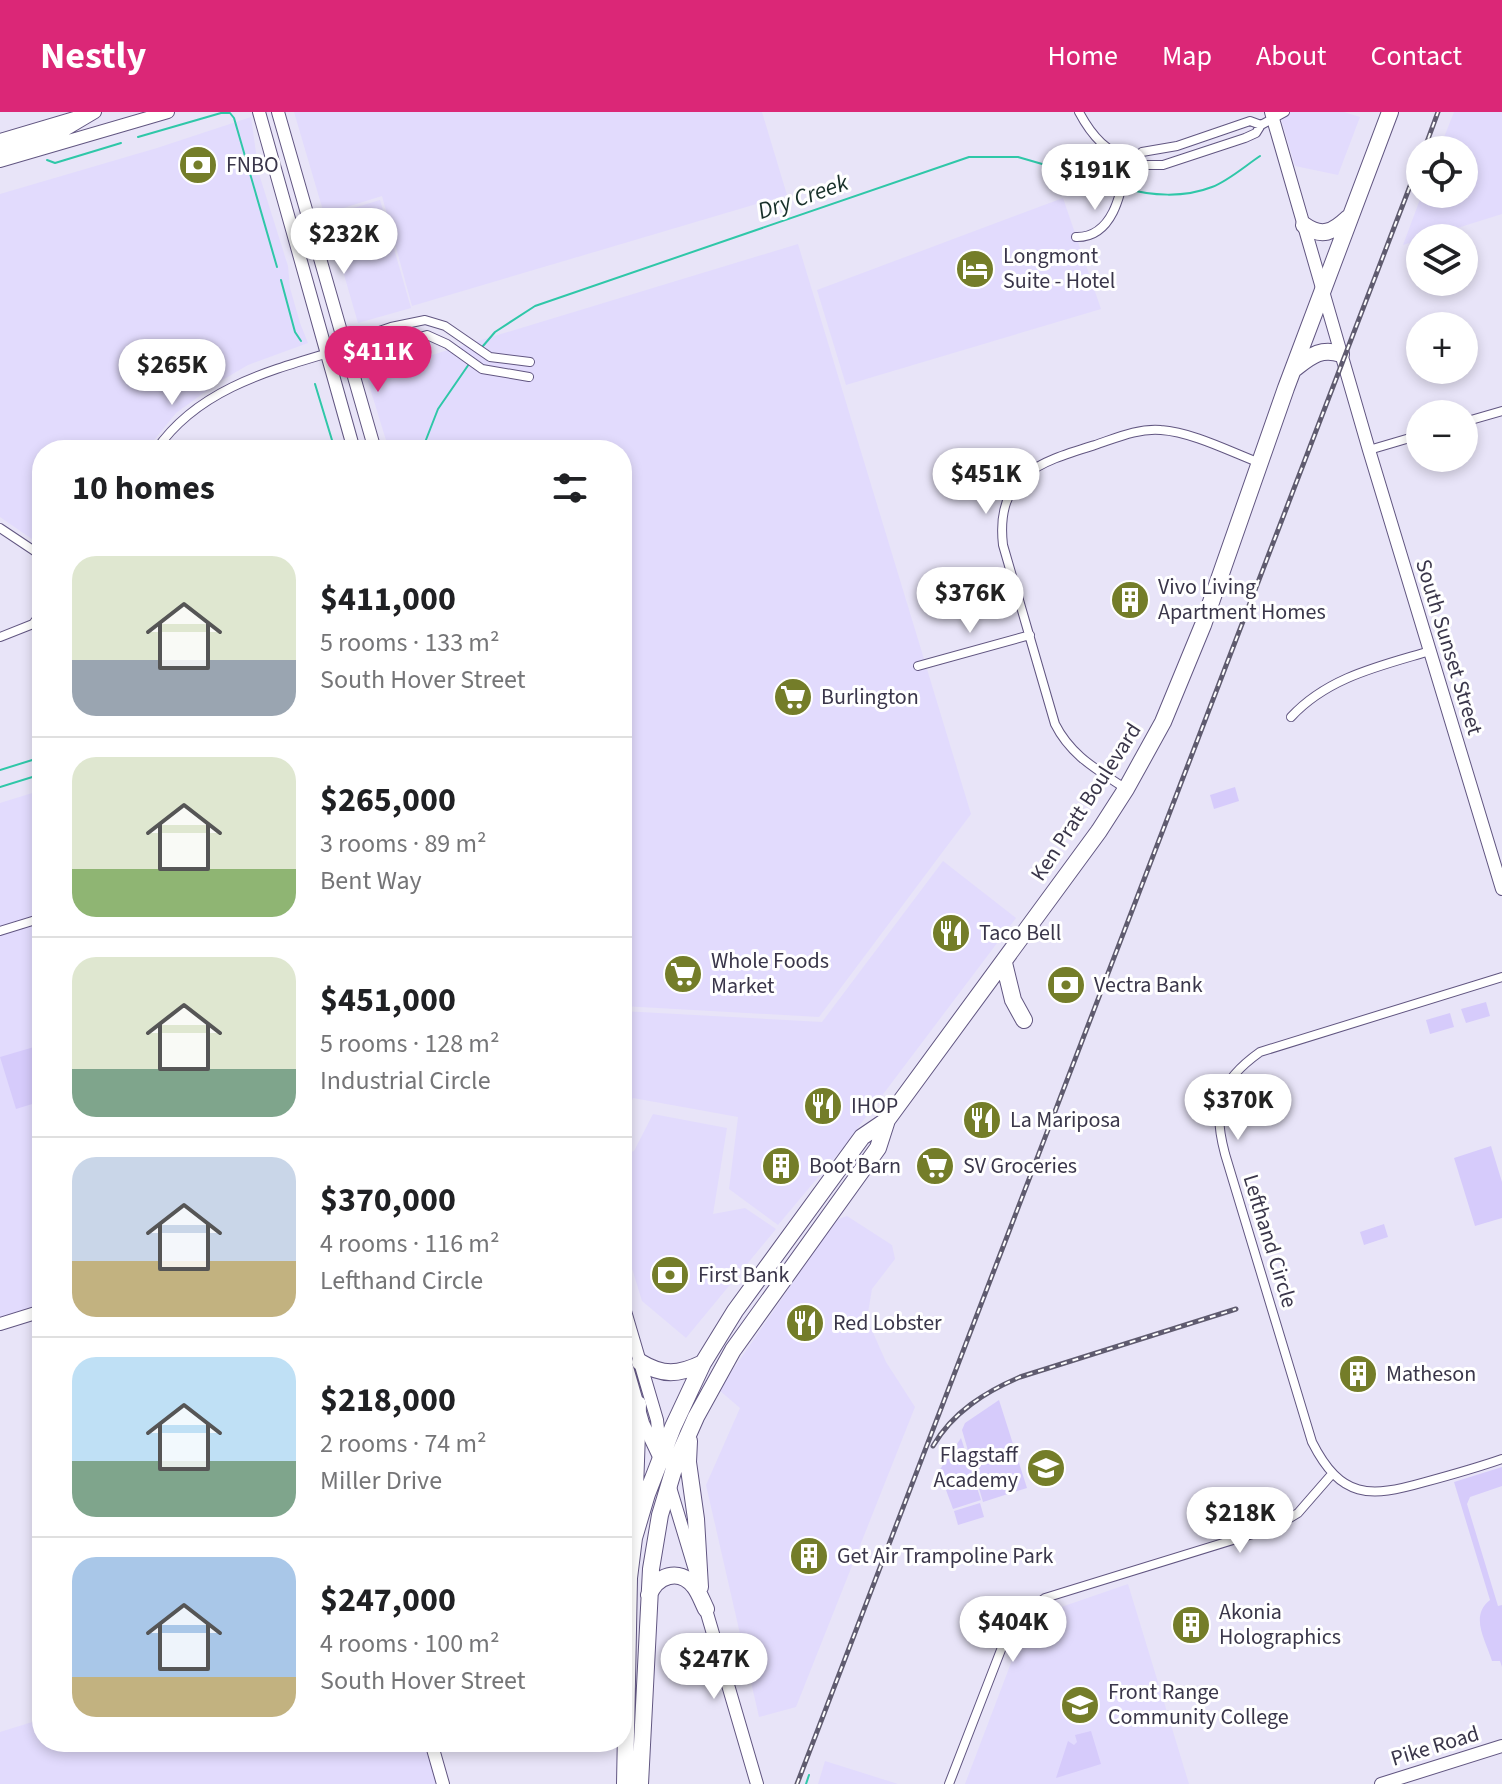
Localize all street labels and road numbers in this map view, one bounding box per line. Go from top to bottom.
street label: South Sunset Street [1407,555,1491,739]
street label: Ken Pratt Boulevard [1023,716,1149,888]
street label: Lefthand Circle [1235,1170,1305,1312]
street label: Pike Road [1387,1717,1483,1775]

